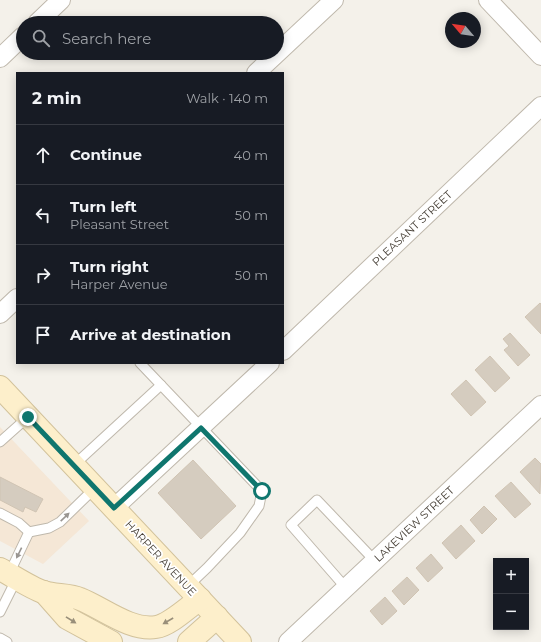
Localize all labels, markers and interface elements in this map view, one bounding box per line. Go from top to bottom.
north arrow [445,12,481,48]
search box [16,16,284,60]
icon: search [30,27,52,49]
text: Search here [62,29,151,48]
text: 2 min [32,88,82,108]
text: Walk · 140 m [186,90,268,106]
icon: ahead [32,144,54,166]
text: Continue [70,145,142,164]
text: 40 m [234,147,268,163]
street label: PLEASANT STREET [369,187,455,269]
text: Turn left [70,197,137,216]
icon: left [32,204,54,226]
text: 50 m [235,207,268,223]
text: Pleasant Street [70,216,169,232]
text: Turn right [70,257,149,276]
icon: right [32,264,54,286]
text: 50 m [235,267,268,283]
text: Harper Avenue [70,276,168,292]
icon: arrive [32,324,54,346]
text: Arrive at destination [70,325,231,344]
route end [19,408,37,426]
route start [253,482,271,500]
street label: LAKEVIEW STREET [371,483,458,565]
one-way arrow [60,513,70,522]
street label: HARPER AVENUE [122,517,200,599]
one-way arrow [16,547,22,559]
map controls [493,558,529,630]
button: + [493,558,529,594]
button: − [493,594,529,630]
one-way arrow [65,616,77,623]
one-way arrow [162,618,174,625]

